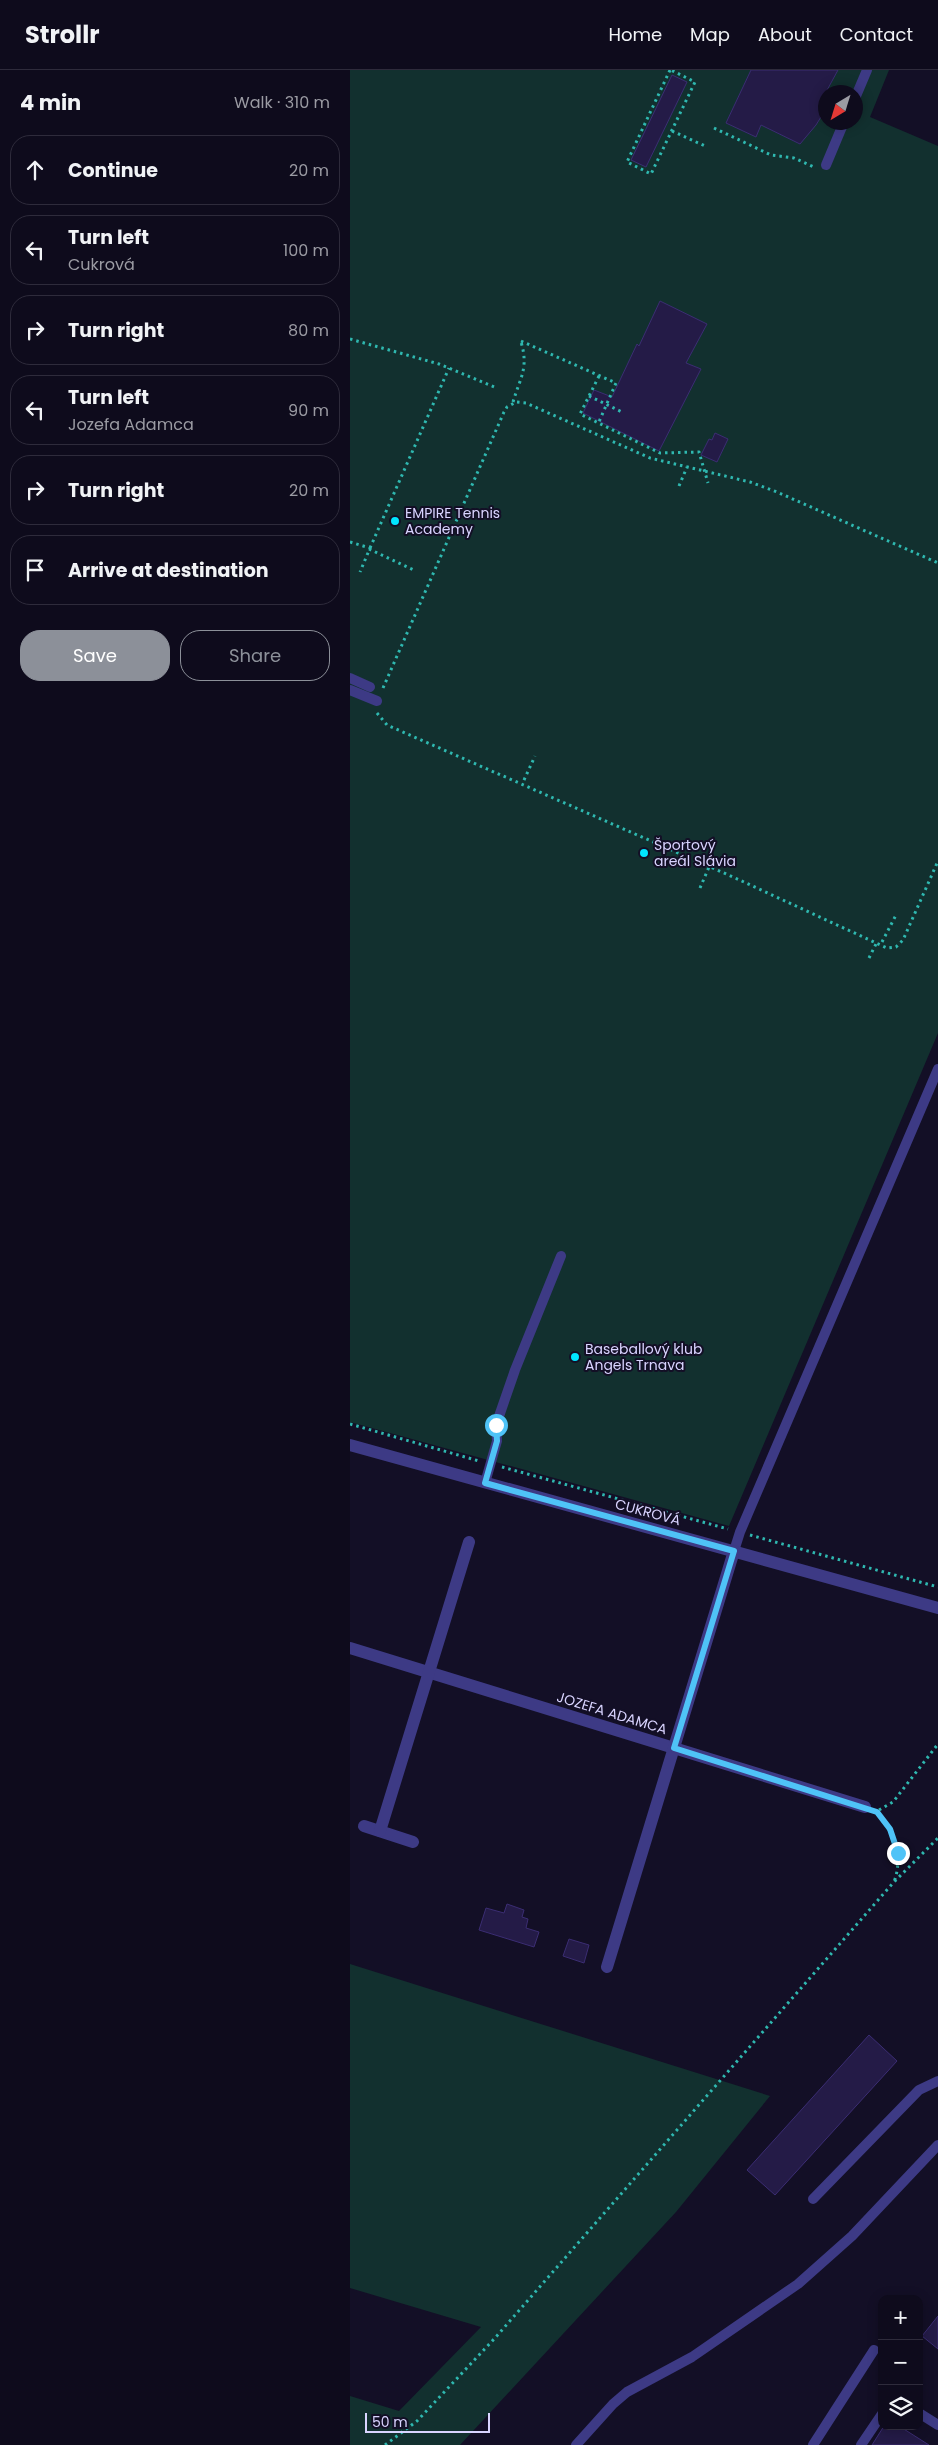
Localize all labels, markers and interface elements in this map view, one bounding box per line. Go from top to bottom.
text: Strollr [25,18,100,51]
text: Home [608,22,662,47]
text: Map [690,22,730,47]
text: About [758,22,812,47]
text: Contact [840,22,913,47]
north arrow [818,85,863,130]
text: 4 min [20,88,81,117]
text: Walk · 310 m [234,91,330,114]
icon: ahead [21,156,49,184]
text: Continue [68,157,158,184]
text: 20 m [289,159,329,182]
text: Turn left [68,224,149,251]
icon: left [21,236,49,264]
text: 100 m [283,239,329,262]
text: Cukrová [68,253,135,276]
icon: right [21,316,49,344]
text: Turn right [68,317,164,344]
text: 80 m [288,319,329,342]
text: Turn left [68,384,149,411]
icon: left [21,396,49,424]
text: 90 m [288,399,329,422]
text: Jozefa Adamca [68,413,194,436]
icon: right [21,476,49,504]
text: Turn right [68,477,164,504]
text: 20 m [289,479,329,502]
place label: EMPIRE Tennis Academy [405,503,500,539]
marker: EMPIRE Tennis Academy [389,515,401,527]
icon: arrive [21,556,49,584]
text: Arrive at destination [68,557,269,584]
button: Save [20,630,170,681]
button: Share [180,630,330,681]
place label: Športový areál Slávia [654,835,736,871]
marker: Športový areál Slávia [638,847,650,859]
place label: Baseballový klub Angels Trnava [585,1339,702,1375]
marker: Baseballový klub Angels Trnava [569,1351,581,1363]
route start [485,1414,508,1437]
street label: CUKROVÁ [613,1494,683,1530]
street label: JOZEFA ADAMCA [554,1687,670,1739]
route end [887,1842,910,1865]
map controls [878,2295,923,2430]
button: + [878,2295,923,2340]
button: − [878,2340,923,2385]
button: layers [878,2385,923,2430]
scale bar [365,2410,490,2433]
text: 50 m [372,2412,408,2432]

